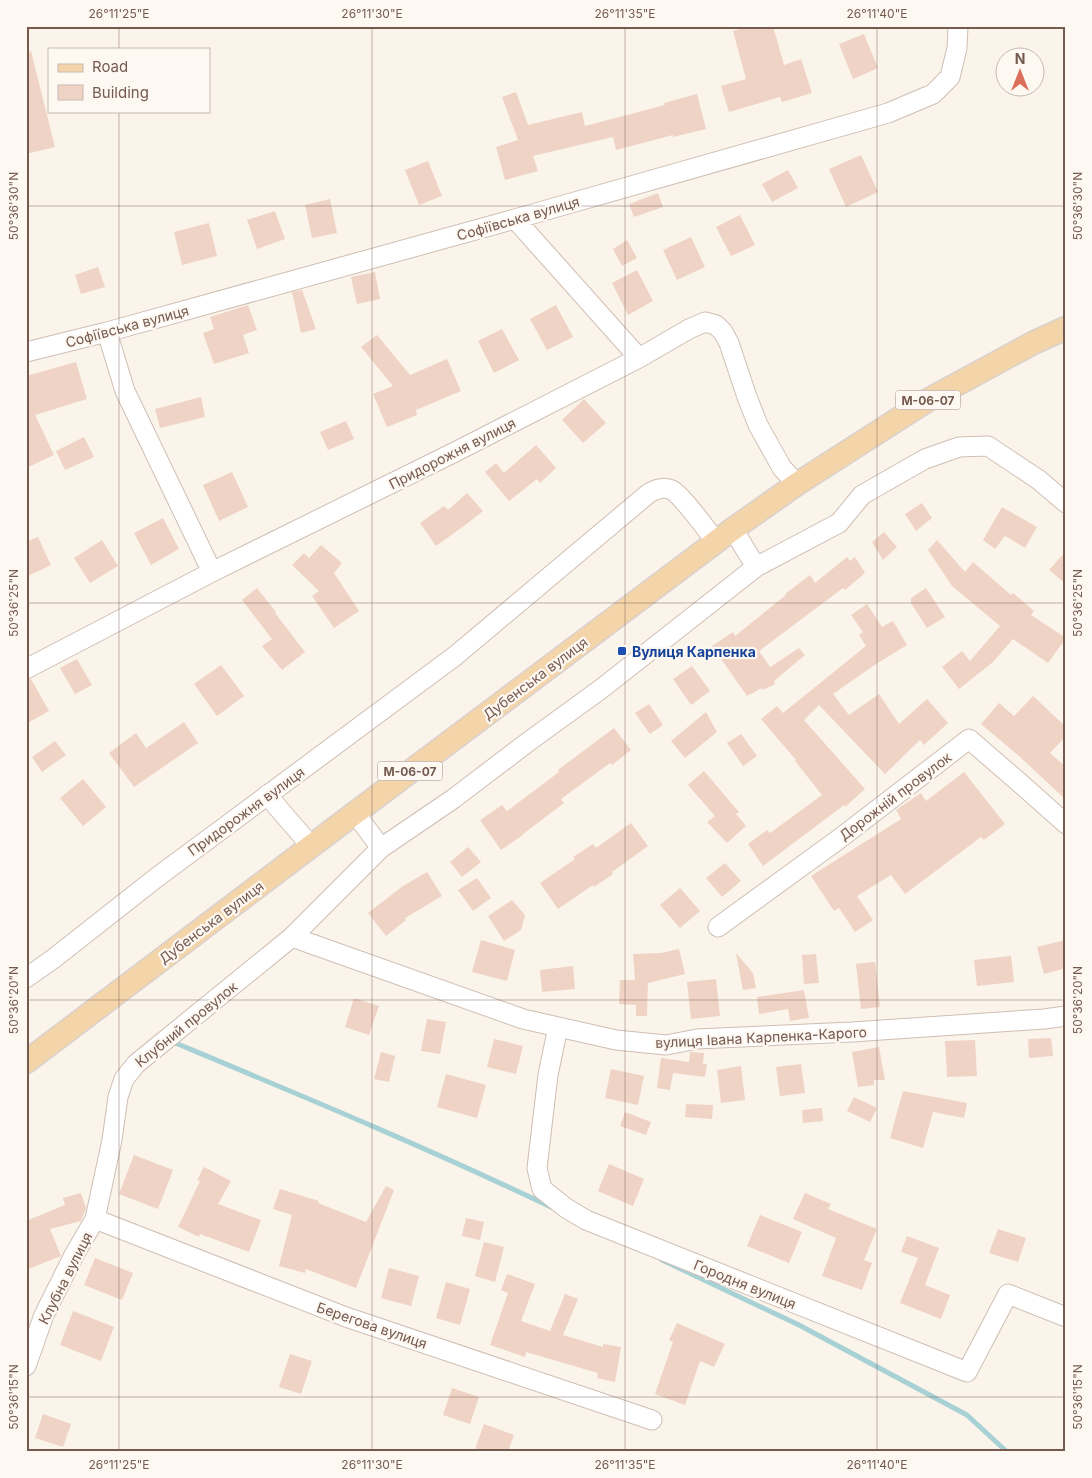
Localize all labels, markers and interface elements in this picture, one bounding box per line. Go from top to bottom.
text: 26°11'25"E [88,6,150,21]
text: 26°11'30"E [341,6,403,21]
text: 26°11'35"E [594,6,656,21]
text: 26°11'40"E [847,6,907,21]
legend [48,48,210,112]
north arrow [994,48,1044,98]
text: N [1015,50,1025,67]
text: Road [92,57,128,76]
text: Building [92,83,149,102]
text: 50°36'30"N [6,172,21,240]
text: 50°36'30"N [1070,172,1085,240]
street label: Софіївська вулиця [455,192,581,244]
street label: Софіївська вулиця [64,301,190,351]
road number: М-06-07 [896,390,960,410]
street label: Придорожня вулиця [386,414,518,492]
text: 50°36'25"N [6,569,21,637]
text: 50°36'25"N [1070,569,1085,637]
street label: Дубенська вулиця [479,633,591,723]
place label: Вулиця Карпенка [632,643,756,660]
marker: Вулиця Карпенка [616,645,628,657]
street label: Дорожній провулок [836,748,955,844]
road number: М-06-07 [378,761,442,780]
street label: Придорожня вулиця [184,763,308,859]
street label: Дубенська вулиця [155,877,267,967]
text: 50°36'20"N [6,966,21,1034]
text: 50°36'20"N [1070,966,1085,1034]
street label: Клубний провулок [131,977,241,1070]
street label: вулиця Івана Карпенка-Карого [655,1023,867,1051]
street label: Клубна вулиця [34,1229,96,1327]
street label: Городня вулиця [691,1256,799,1312]
street label: Берегова вулиця [315,1298,429,1352]
text: 50°36'15"N [6,1364,21,1430]
text: 50°36'15"N [1070,1364,1085,1430]
text: 26°11'25"E [88,1457,150,1472]
text: 26°11'30"E [341,1457,403,1472]
text: 26°11'35"E [594,1457,656,1472]
text: 26°11'40"E [847,1457,907,1472]

